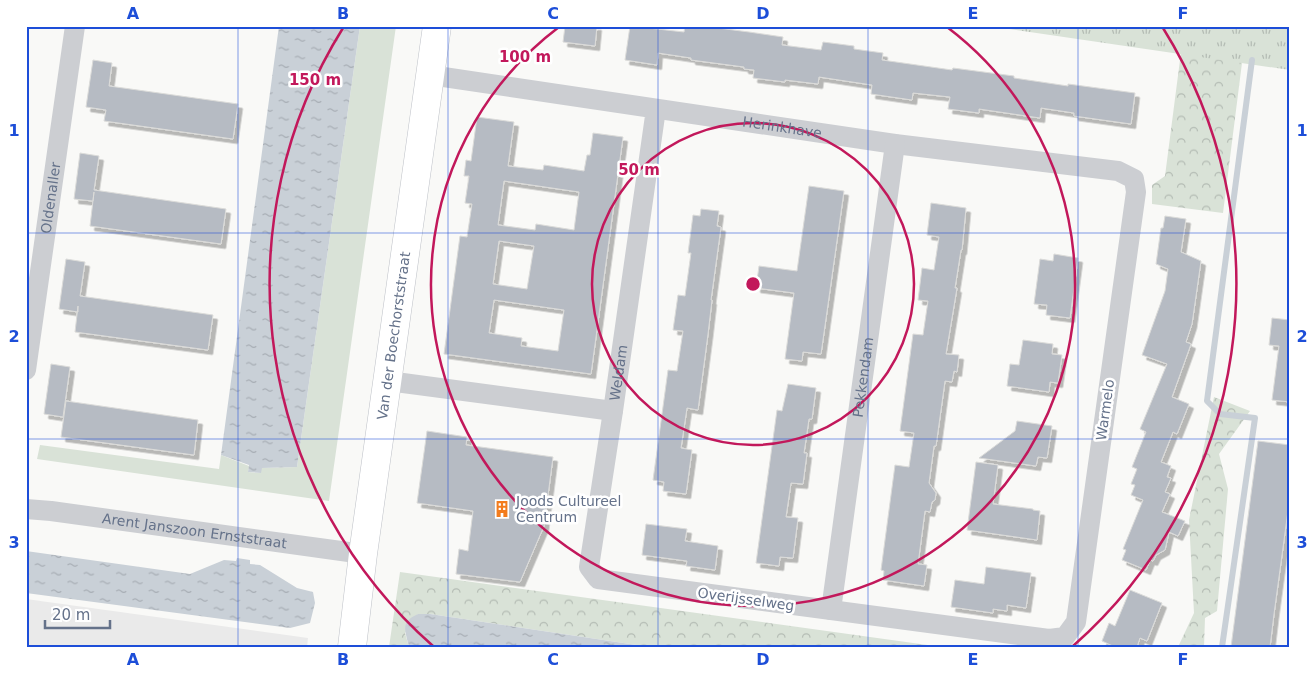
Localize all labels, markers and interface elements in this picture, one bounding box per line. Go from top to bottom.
text: A [127,4,140,23]
text: B [337,4,349,23]
text: C [547,4,559,23]
text: D [756,4,770,23]
text: E [968,4,978,23]
text: F [1178,4,1188,23]
text: 100 m [499,48,551,66]
text: 150 m [289,71,341,89]
street label: Herinkhave [741,113,823,141]
text: 1 [8,121,20,140]
text: 1 [1296,121,1308,140]
street label: Oldenaller [38,161,64,235]
text: 50 m [618,161,660,179]
street label: Van der Boechorststraat [374,250,413,421]
centre of rings [744,275,762,293]
text: 2 [8,327,20,346]
text: 2 [1296,327,1308,346]
street label: Pekkendam [850,336,876,418]
street label: Weldam [607,344,630,402]
street label: Warmelo [1093,378,1117,442]
place label: Joods Cultureel Centrum [515,493,621,525]
building icon: Joods Cultureel Centrum [492,499,512,519]
street label: Arent Janszoon Ernststraat [101,510,289,552]
text: 3 [8,533,20,552]
text: 3 [1296,533,1308,552]
street label: Overijsselweg [697,584,795,614]
scale bar [45,598,110,630]
text: 20 m [52,606,90,624]
text: A [127,650,140,669]
text: B [337,650,349,669]
text: C [547,650,559,669]
text: D [756,650,770,669]
text: E [968,650,978,669]
text: F [1178,650,1188,669]

